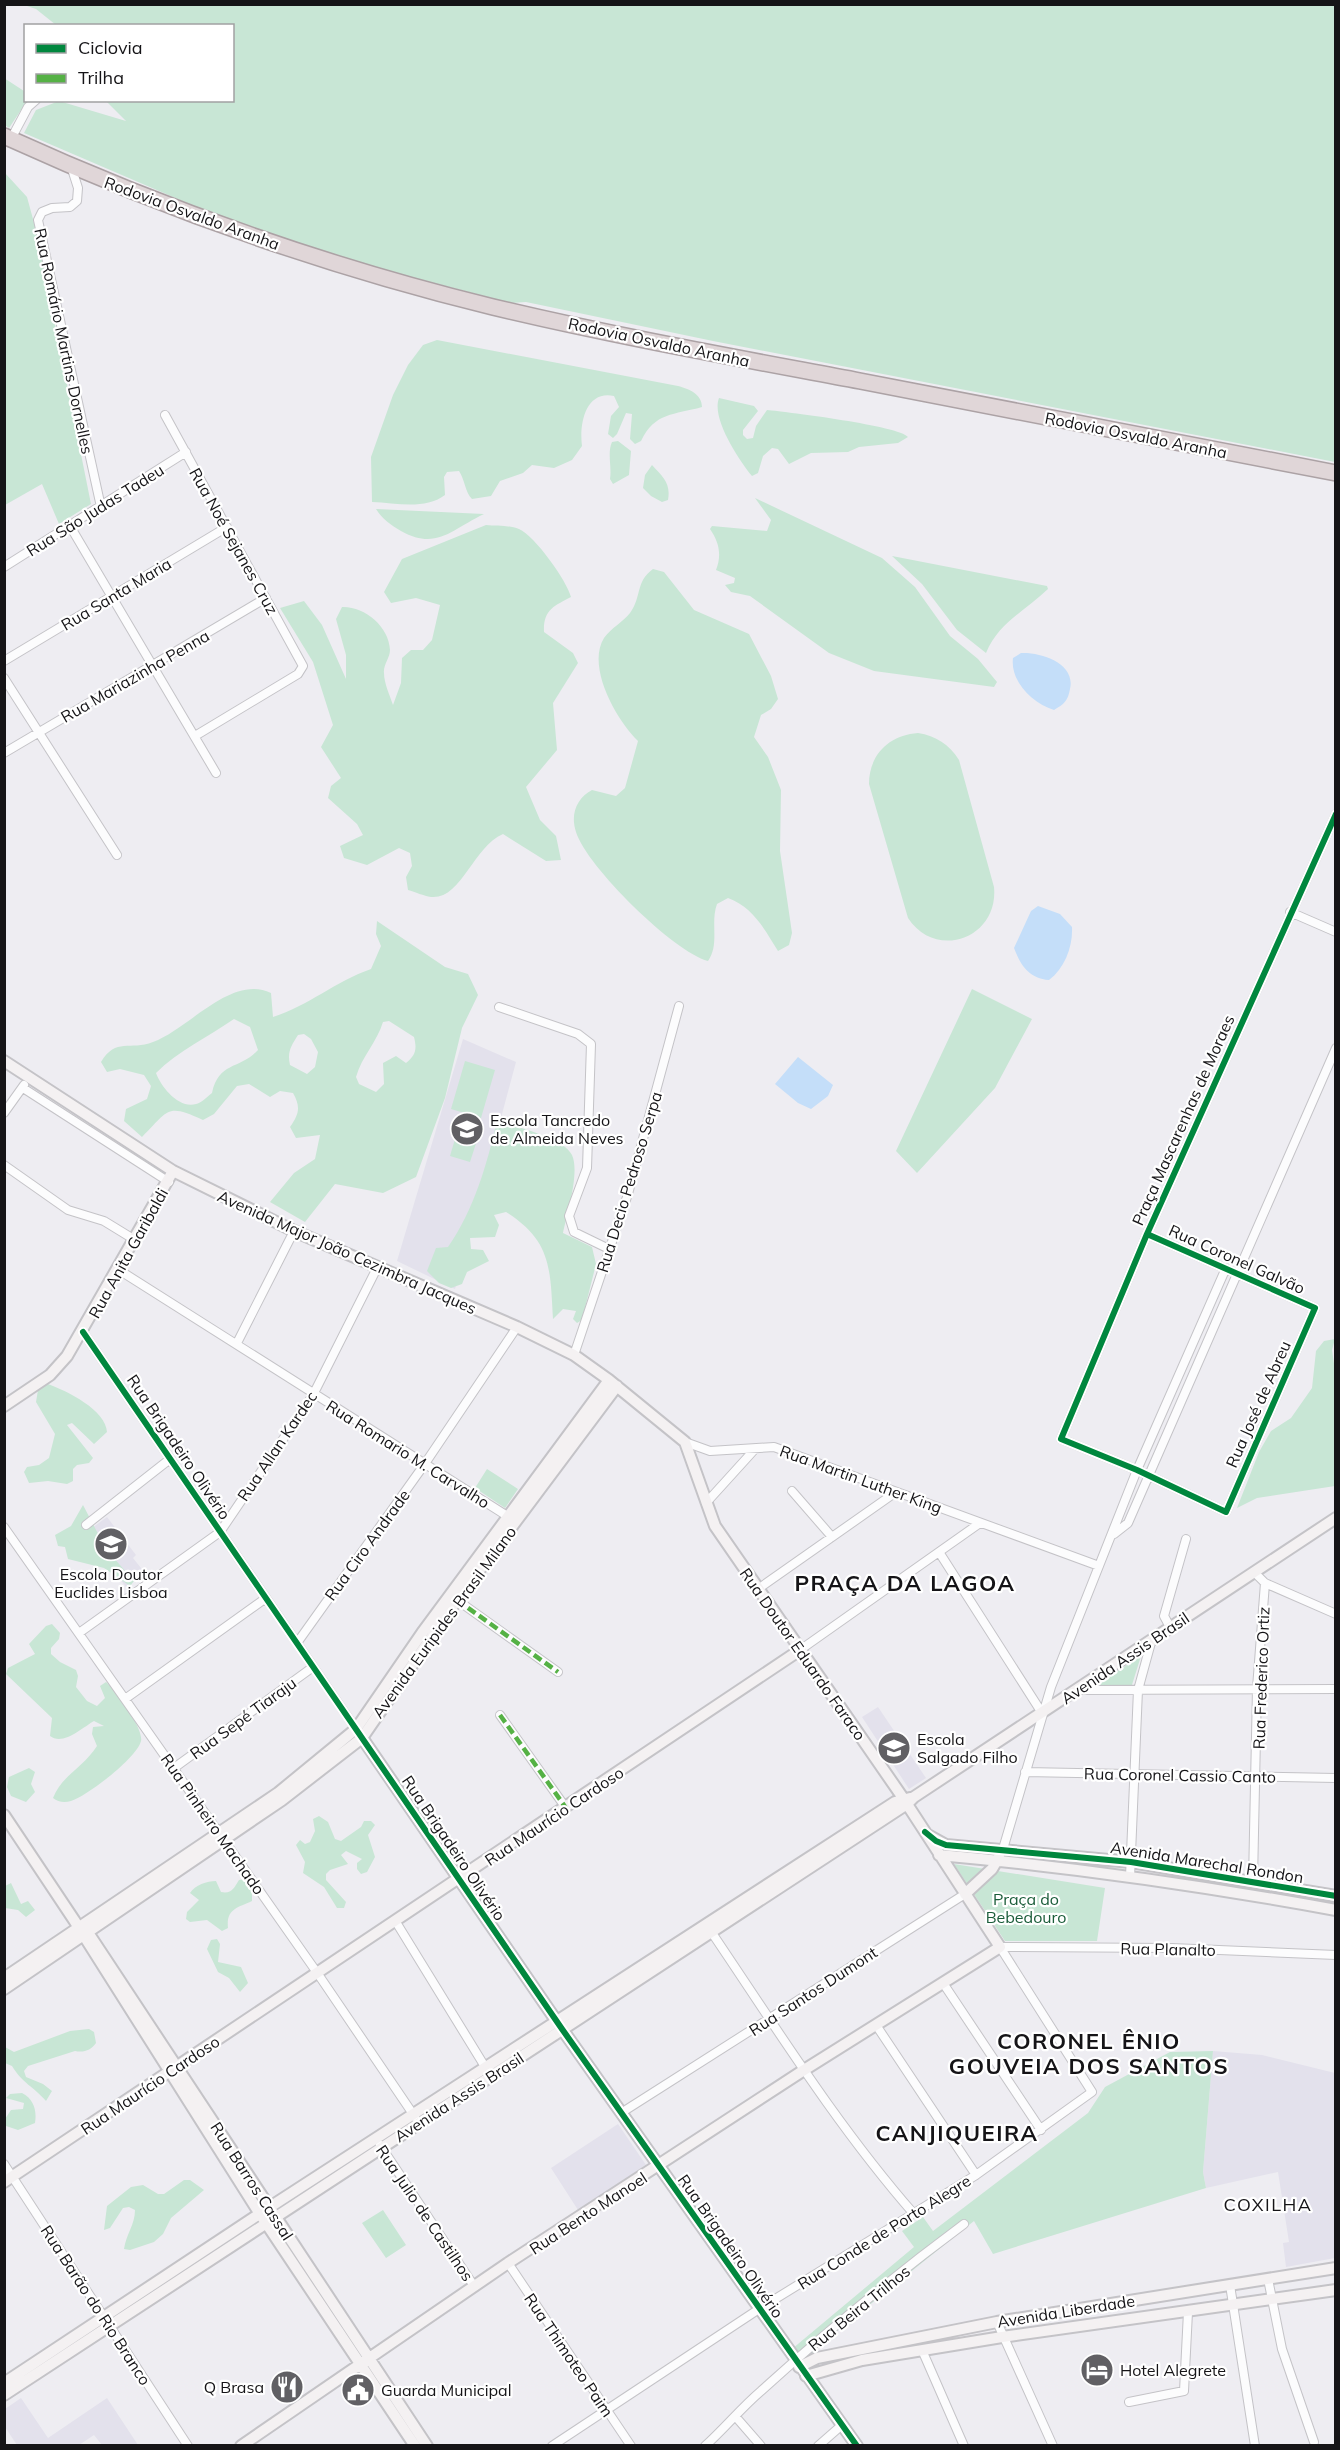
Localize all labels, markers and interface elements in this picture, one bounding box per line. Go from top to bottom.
legend [24,24,234,102]
text: Ciclovia [78,36,143,59]
text: Trilha [78,66,124,89]
street label: Rodovia Osvaldo Aranha [102,172,282,254]
street label: Rua Romário Martins Dornelles [30,226,98,456]
street label: Rodovia Osvaldo Aranha [566,313,752,371]
street label: Rodovia Osvaldo Aranha [1043,408,1229,462]
street label: Rua São Judas Tadeu [23,460,167,560]
street label: Rua Noé Sejanes Cruz [185,464,283,618]
street label: Rua Santa Maria [57,553,175,635]
street label: Rua Mariazinha Penna [57,625,213,727]
street label: Praça Mascarenhas de Moraes [1127,1012,1239,1228]
street label: Rua Decio Pedroso Serpa [592,1089,666,1275]
place label: Escola Tancredo de Almeida Neves [490,1110,624,1148]
school or university icon: Escola Tancredo de Almeida Neves [449,1111,485,1147]
street label: Rua Anita Garibaldi [84,1184,172,1322]
street label: Avenida Major João Cezimbra Jacques [215,1186,479,1318]
street label: Rua Coronel Galvão [1166,1220,1308,1298]
street label: Rua José de Abreu [1221,1337,1295,1471]
street label: Rua Brigadeiro Olivério [123,1371,235,1523]
street label: Rua Allan Kardec [233,1387,321,1505]
street label: Rua Romario M. Carvalho [323,1395,493,1513]
street label: Rua Martin Luther King [777,1440,945,1518]
street label: Rua Ciro Andrade [320,1486,414,1604]
street label: Avenida Euripides Brasil Milano [368,1522,520,1722]
school or university icon: Escola Doutor Euclides Lisboa [93,1526,129,1562]
place label: Escola Doutor Euclides Lisboa [54,1564,168,1602]
street label: Rua Doutor Eduardo Faraco [736,1564,870,1744]
district label: PRAÇA DA LAGOA [794,1569,1016,1597]
street label: Rua Frederico Ortiz [1249,1606,1273,1750]
street label: Avenida Assis Brasil [1057,1608,1193,1708]
street label: Rua Sepé Tiaraju [186,1673,300,1763]
place label: Escola Salgado Filho [917,1729,1018,1767]
school or university icon: Escola Salgado Filho [876,1730,912,1766]
street label: Rua Pinheiro Machado [157,1750,269,1898]
street label: Rua Maurício Cardoso [481,1762,627,1870]
street label: Rua Coronel Cassio Canto [1084,1763,1276,1787]
street label: Rua Brigadeiro Olivério [398,1772,510,1924]
street label: Avenida Marechal Rondon [1109,1837,1305,1887]
park label: Praça do Bebedouro [986,1889,1066,1927]
street label: Rua Planalto [1120,1938,1216,1960]
street label: Rua Santos Dumont [745,1942,881,2040]
district label: CORONEL ÊNIO GOUVEIA DOS SANTOS [949,2027,1229,2080]
street label: Rua Maurício Cardoso [77,2031,223,2139]
street label: Avenida Assis Brasil [391,2048,527,2146]
street label: Rua Barros Cassal [206,2118,298,2244]
district label: CANJIQUEIRA [875,2119,1039,2147]
street label: Rua Julio de Castilhos [372,2141,478,2285]
street label: Rua Bento Manoel [525,2168,651,2258]
street label: Rua Brigadeiro Olivério [674,2170,788,2322]
street label: Rua Conde de Porto Alegre [794,2170,974,2294]
district label: COXILHA [1223,2193,1313,2216]
street label: Rua Barão do Rio Branco [37,2221,155,2389]
street label: Rua Beira Trilhos [804,2261,914,2355]
street label: Rua Thimoteo Paim [520,2289,618,2421]
street label: Avenida Liberdade [996,2290,1136,2332]
hotel icon: Hotel Alegrete [1079,2352,1115,2388]
place label: Hotel Alegrete [1120,2360,1226,2380]
restaurant icon: Q Brasa [269,2369,305,2405]
public building icon: Guarda Municipal [340,2372,376,2408]
place label: Q Brasa [204,2377,264,2397]
place label: Guarda Municipal [381,2380,512,2400]

